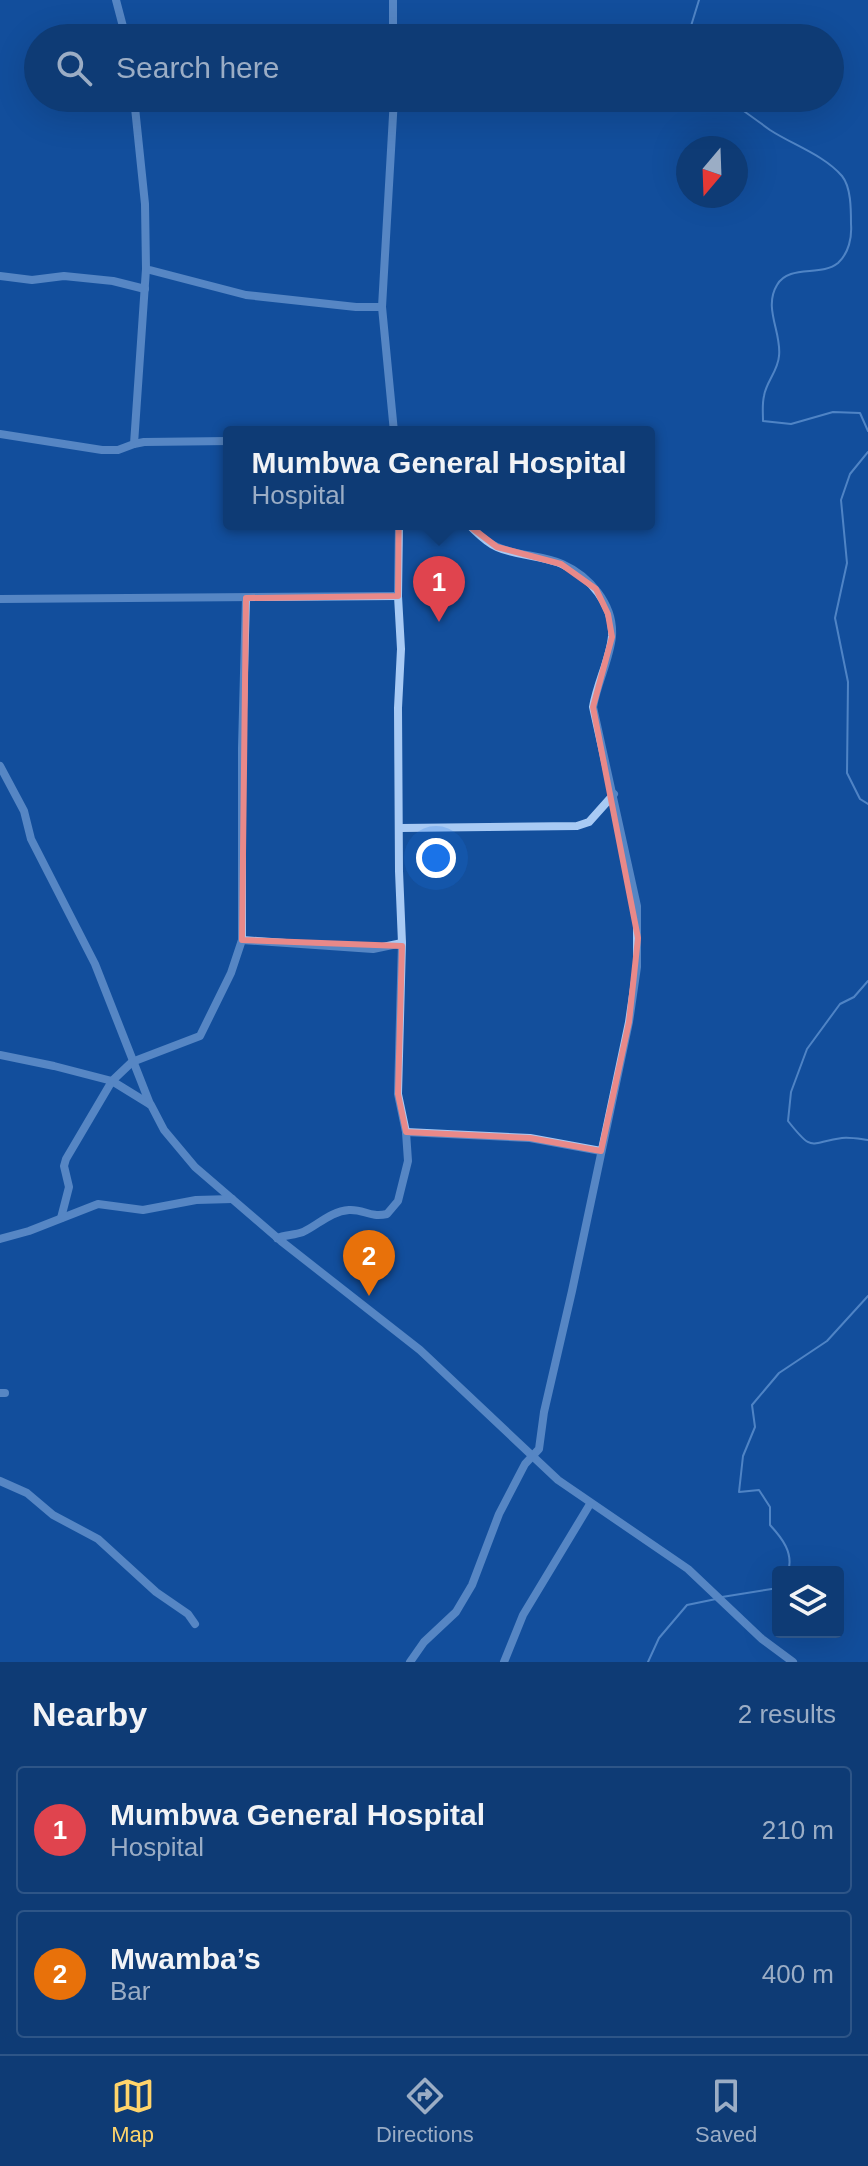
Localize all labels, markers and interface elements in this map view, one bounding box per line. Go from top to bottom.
search box [24,24,844,112]
icon: search [52,46,96,90]
text: Search here [116,51,279,84]
north arrow [676,136,748,208]
popup [223,426,655,530]
text: Mumbwa General Hospital [251,446,627,479]
text: Hospital [251,480,345,510]
pin: 1 [413,556,465,622]
your location [416,838,456,878]
pin: 2 [343,1230,395,1296]
map controls [772,1566,844,1638]
button: layers [772,1566,844,1638]
text: Nearby [32,1695,147,1733]
text: 2 results [738,1699,836,1729]
text: Mumbwa General Hospital [110,1798,485,1831]
text: 1 [53,1815,67,1845]
text: 210 m [762,1815,834,1845]
text: Hospital [110,1832,204,1862]
text: Mwamba’s [110,1942,261,1975]
text: 2 [53,1959,67,1989]
text: 400 m [762,1959,834,1989]
text: Bar [110,1976,150,2006]
tab: Map [111,2074,155,2148]
tab: Directions [376,2074,474,2148]
tab: Saved [695,2074,757,2148]

